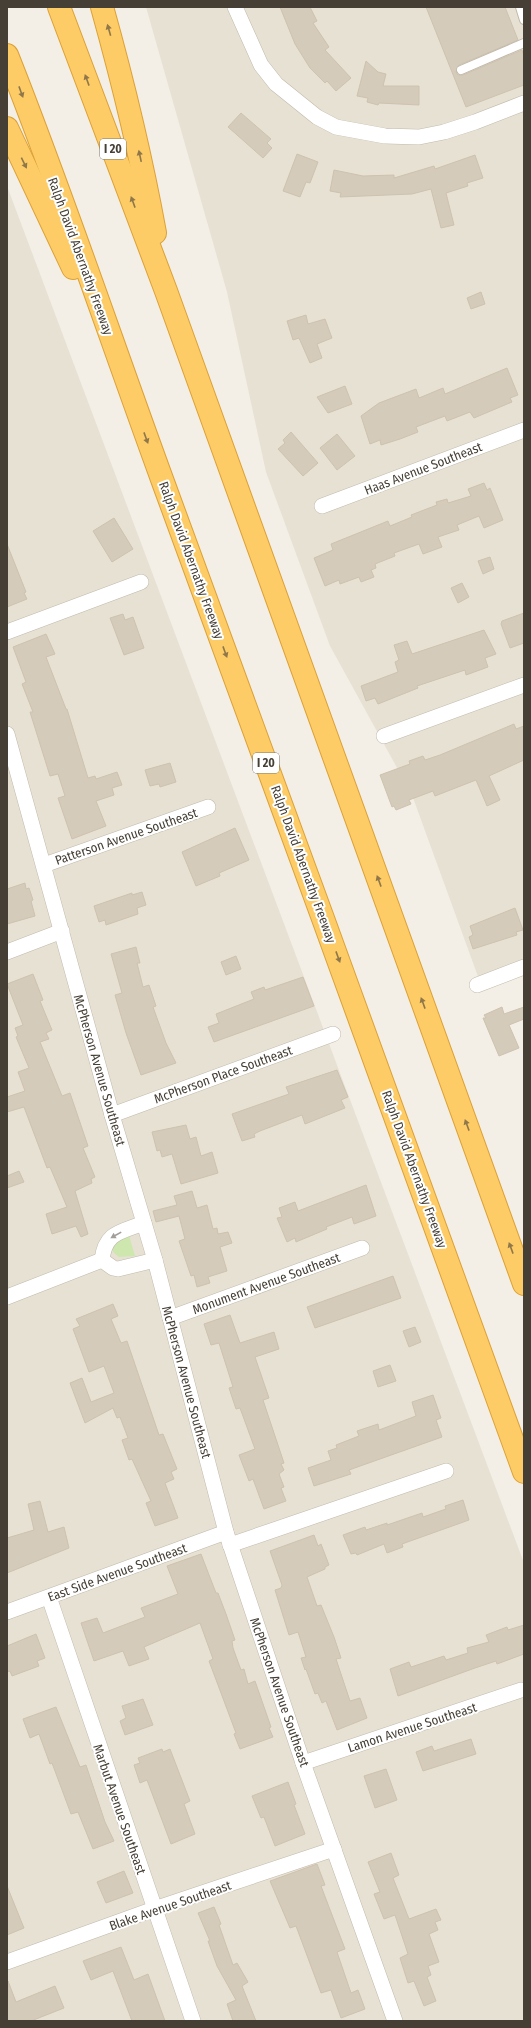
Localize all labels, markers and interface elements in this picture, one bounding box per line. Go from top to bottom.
one-way arrow [106,24,112,36]
one-way arrow [84,74,90,86]
one-way arrow [19,86,25,98]
road number: I 20 [100,139,126,159]
one-way arrow [137,150,143,162]
one-way arrow [21,157,27,169]
street label: Ralph David Abernathy Freeway [45,175,116,337]
one-way arrow [129,195,135,207]
one-way arrow [144,432,150,444]
street label: Haas Avenue Southeast [362,439,485,498]
street label: Ralph David Abernathy Freeway [156,479,227,641]
one-way arrow [223,646,229,658]
road number: I 20 [253,753,279,773]
street label: Ralph David Abernathy Freeway [268,783,339,945]
street label: Patterson Avenue Southeast [53,805,200,868]
one-way arrow [375,874,381,886]
one-way arrow [335,952,341,964]
street label: McPherson Avenue Southeast [71,993,129,1148]
one-way arrow [419,997,425,1009]
street label: McPherson Place Southeast [152,1042,295,1106]
street label: Ralph David Abernathy Freeway [379,1088,450,1250]
one-way arrow [463,1119,469,1131]
one-way arrow [110,1232,122,1238]
one-way arrow [507,1241,513,1253]
street label: Monument Avenue Southeast [190,1249,343,1317]
street label: McPherson Avenue Southeast [159,1304,214,1461]
street label: East Side Avenue Southeast [46,1540,189,1605]
street label: McPherson Avenue Southeast [247,1616,312,1770]
street label: Lamon Avenue Southeast [346,1699,479,1755]
street label: Marbut Avenue Southeast [90,1742,149,1877]
street label: Blake Avenue Southeast [107,1877,234,1933]

